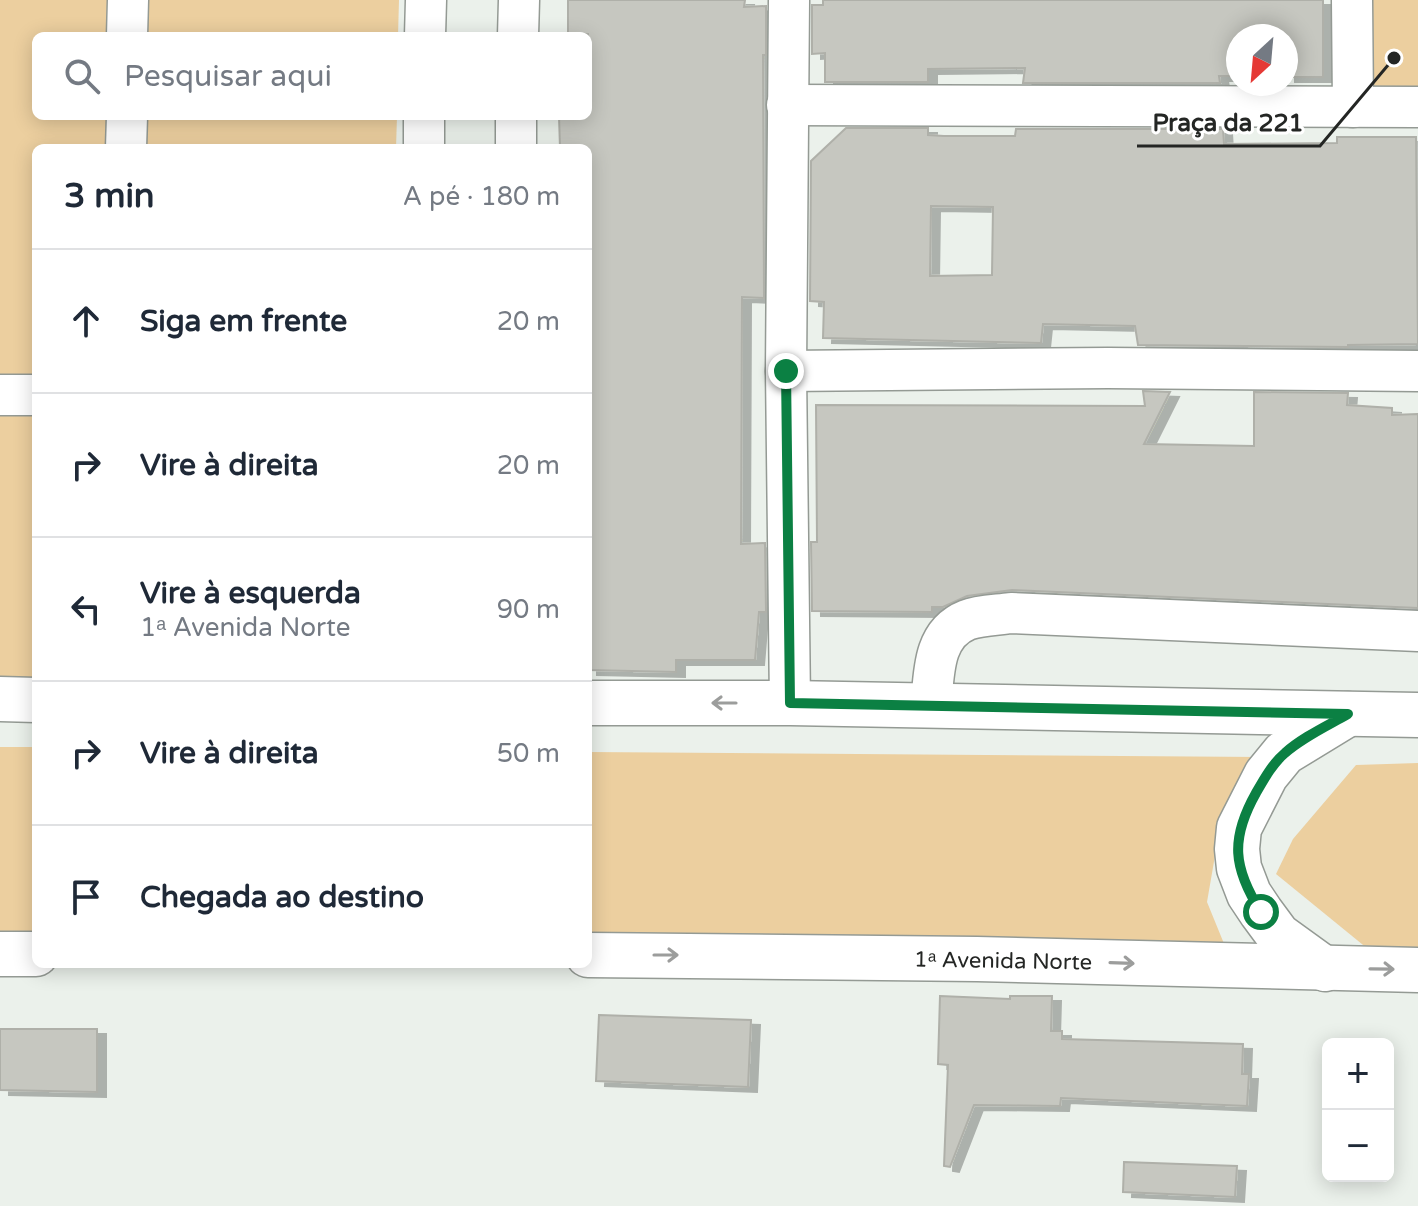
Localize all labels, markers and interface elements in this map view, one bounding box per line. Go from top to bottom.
north arrow [1226,24,1298,96]
search box [32,32,592,120]
icon: search [60,54,104,98]
text: Pesquisar aqui [124,58,332,95]
callout: Praça da 221 [1137,98,1320,146]
text: Praça da 221 [1152,109,1304,138]
text: 3 min [64,176,155,217]
text: A pé · 180 m [403,181,560,212]
icon: ahead [64,299,108,343]
text: Siga em frente [140,303,347,340]
text: 20 m [497,306,560,337]
route end [768,353,804,389]
icon: right [64,443,108,487]
text: Vire à direita [140,447,319,484]
text: 20 m [497,450,560,481]
text: Vire à esquerda [140,575,361,612]
icon: left [64,587,108,631]
text: 90 m [497,594,560,625]
text: 1ᵃ Avenida Norte [140,612,350,643]
one-way arrow [711,695,738,711]
icon: right [64,731,108,775]
text: Vire à direita [140,735,319,772]
text: 50 m [497,738,560,769]
icon: arrive [64,875,108,919]
text: Chegada ao destino [140,879,424,916]
route start [1243,894,1279,930]
street label: 1ᵃ Avenida Norte [914,946,1092,976]
one-way arrow [652,947,679,963]
one-way arrow [1108,955,1135,970]
one-way arrow [1368,961,1395,977]
map controls [1322,1038,1394,1182]
button: + [1322,1038,1394,1110]
button: − [1322,1110,1394,1182]

